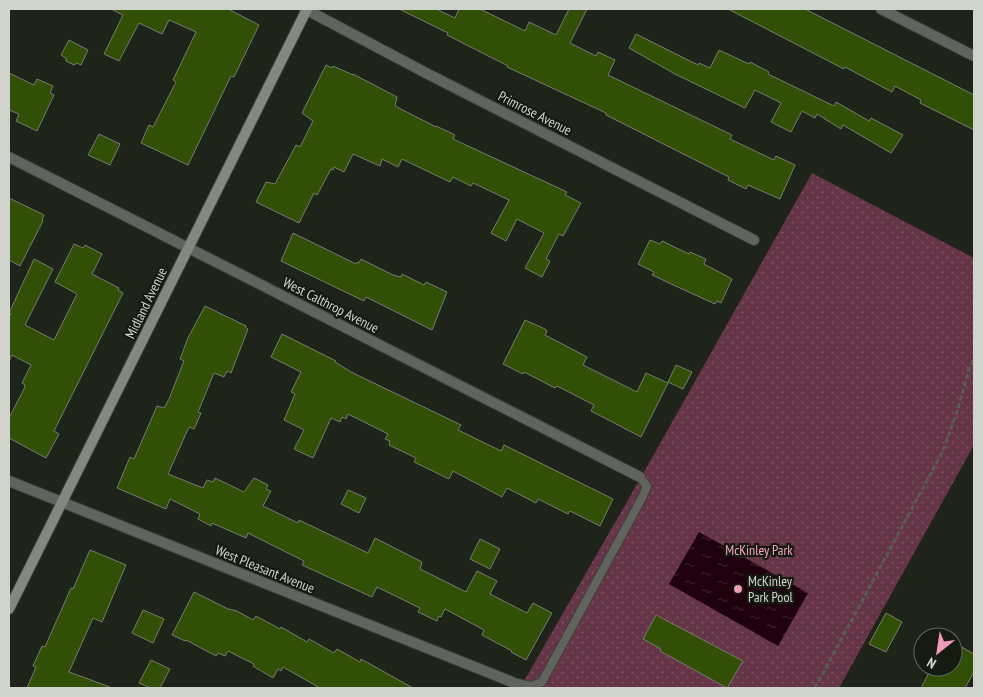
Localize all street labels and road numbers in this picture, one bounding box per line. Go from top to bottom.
street label: Primrose Avenue [495,87,575,139]
street label: Midland Avenue [121,264,171,342]
street label: West Calthrop Avenue [280,273,382,337]
street label: West Pleasant Avenue [213,541,317,597]

